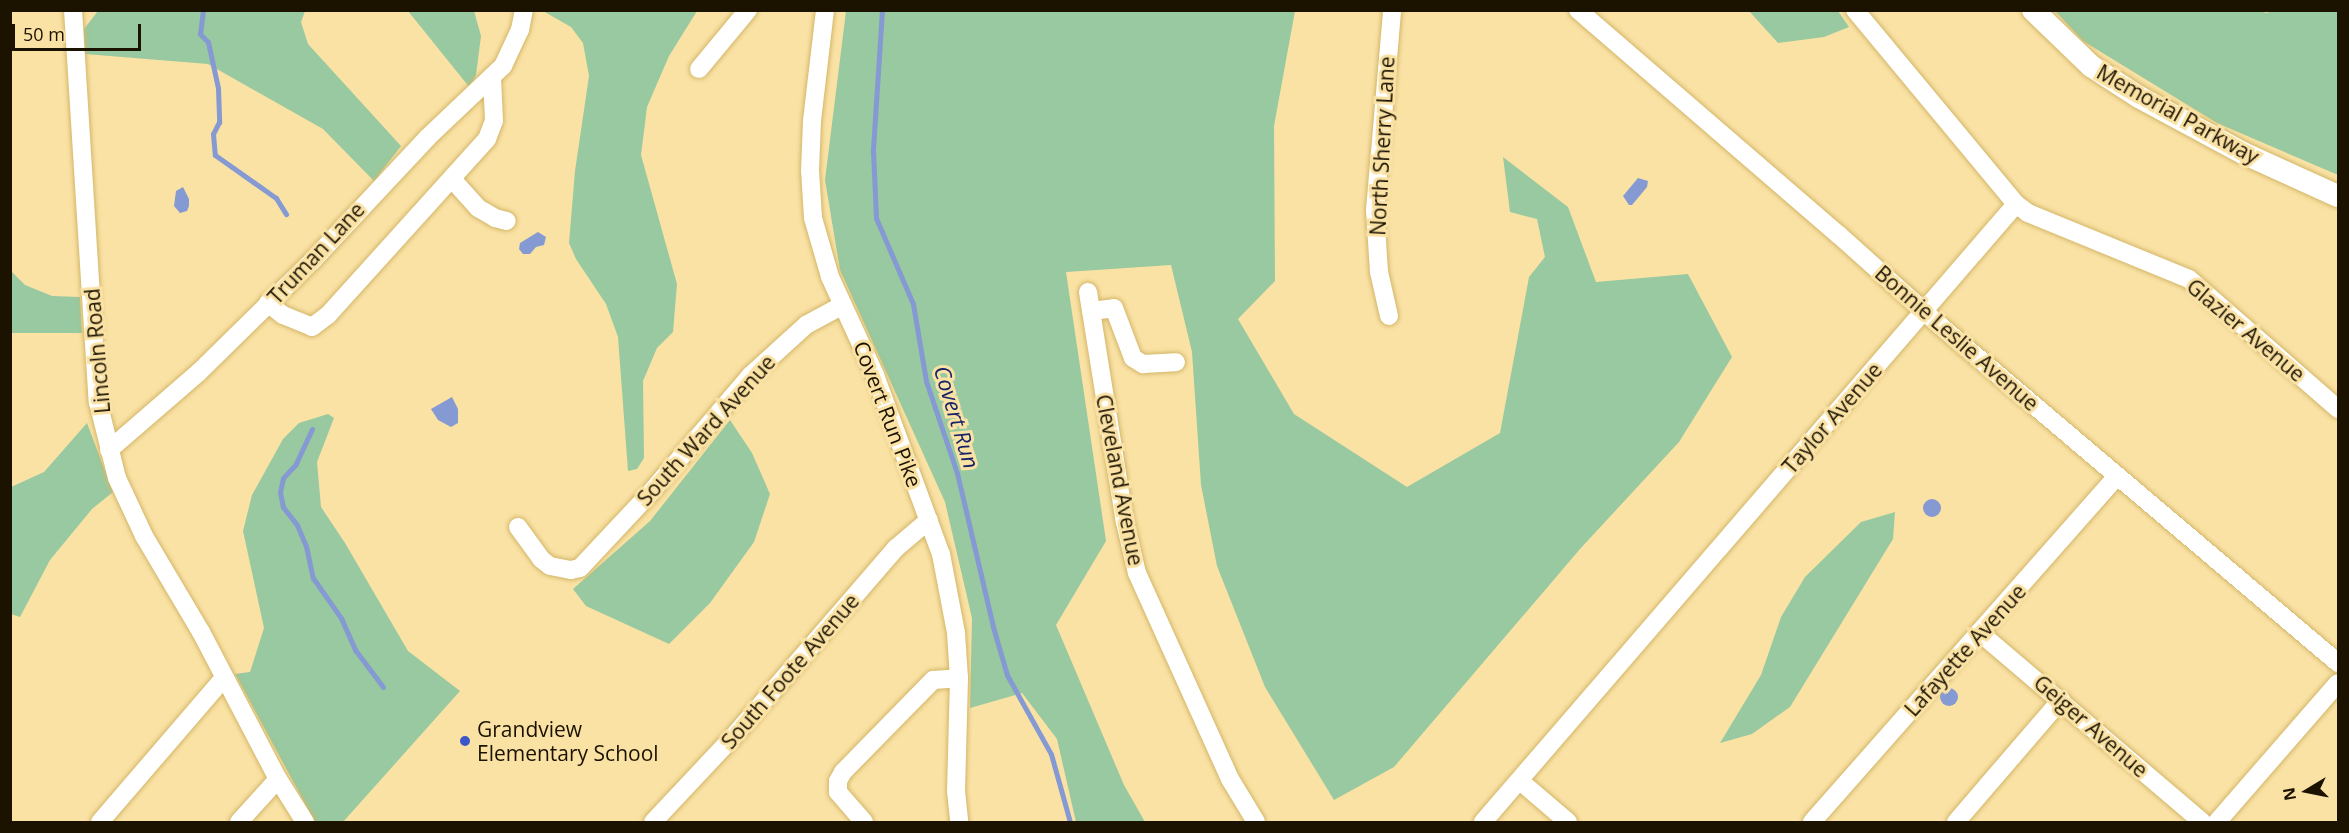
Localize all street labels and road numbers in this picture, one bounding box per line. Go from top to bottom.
street label: North Sherry Lane [1365,56,1399,236]
street label: Memorial Parkway [2093,59,2263,169]
street label: Truman Lane [263,197,369,309]
street label: Bonnie Leslie Avenue [1870,260,2044,416]
street label: Glazier Avenue [2182,273,2310,387]
street label: Lincoln Road [79,287,115,415]
street label: Covert Run Pike [849,337,927,491]
street label: South Ward Avenue [632,350,780,510]
street label: Taylor Avenue [1777,357,1887,479]
street label: Cleveland Avenue [1091,392,1149,568]
street label: Lafayette Avenue [1899,579,2031,721]
street label: South Foote Avenue [716,588,864,754]
street label: Geiger Avenue [2029,670,2153,782]

